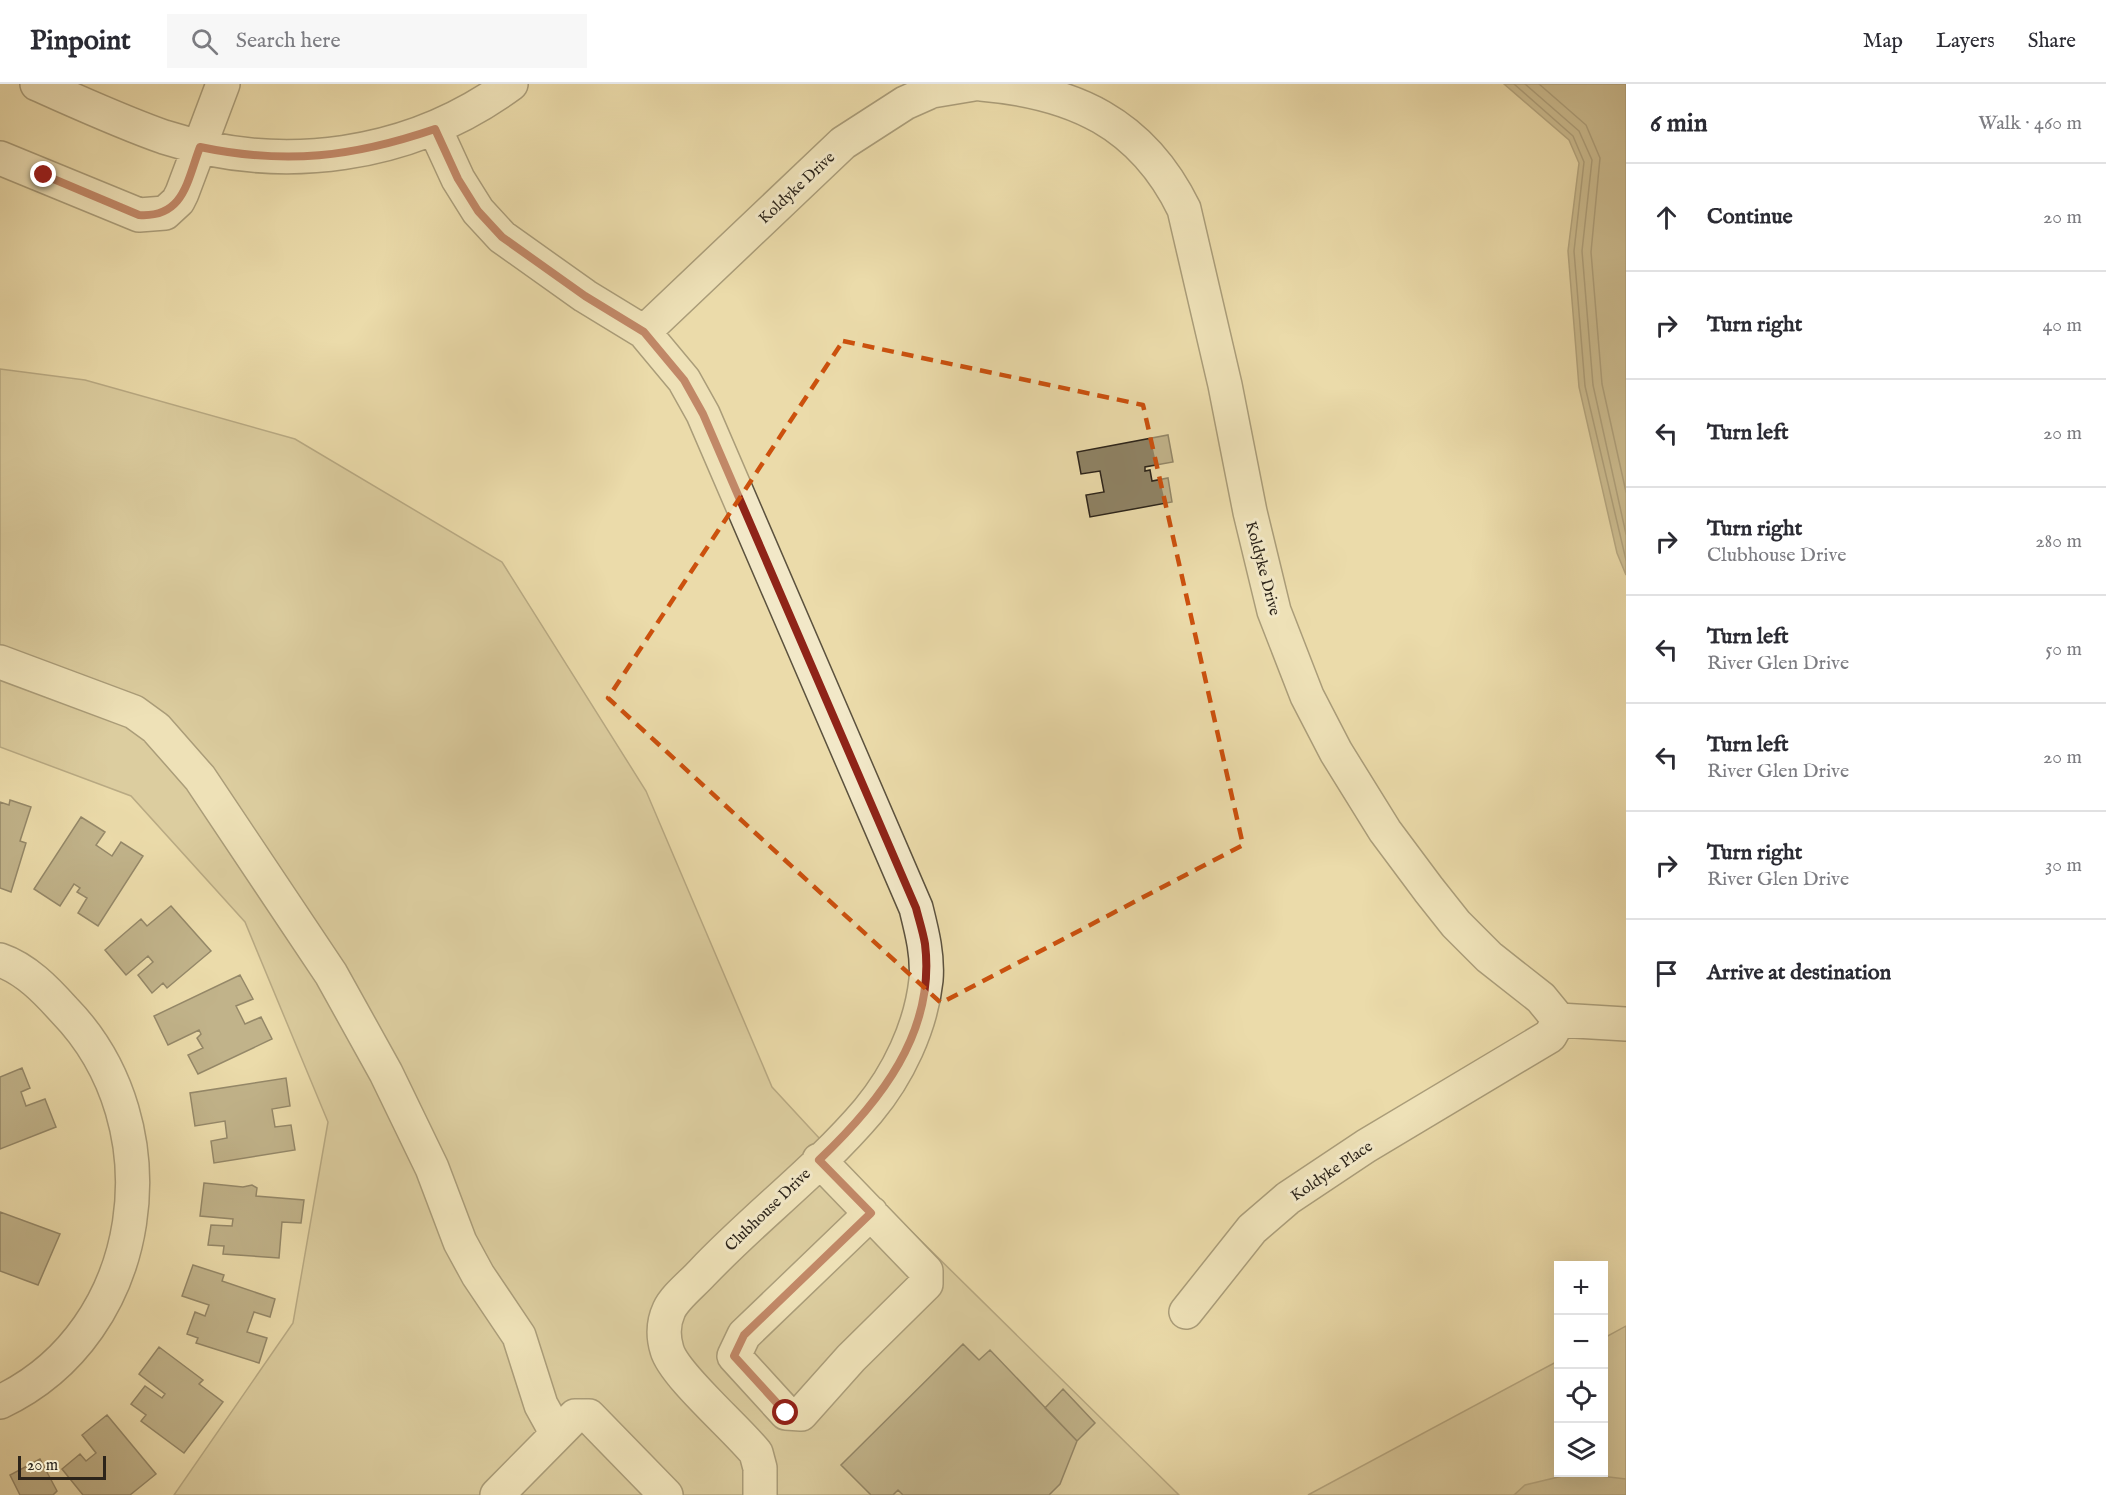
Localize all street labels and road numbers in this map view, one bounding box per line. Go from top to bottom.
street label: Koldyke Drive [755,148,840,229]
street label: Koldyke Drive [1240,519,1284,618]
street label: Koldyke Place [1287,1137,1377,1206]
street label: Clubhouse Drive [721,1165,815,1256]

